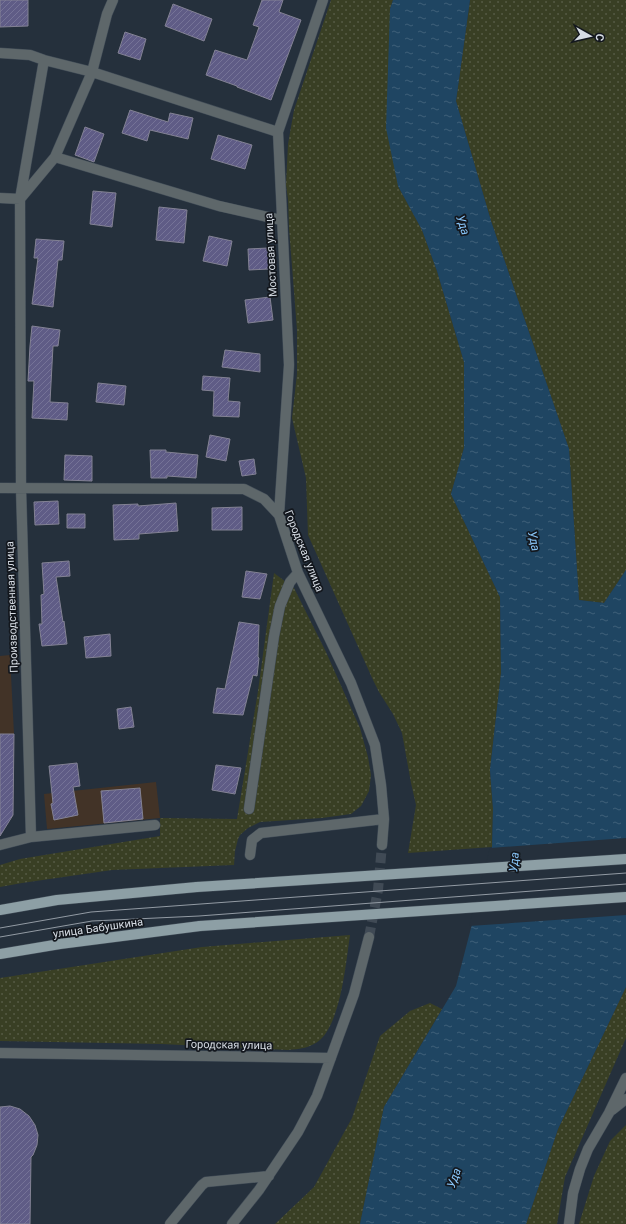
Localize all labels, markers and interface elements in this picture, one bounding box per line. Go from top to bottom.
north arrow [570,16,610,56]
text: С [592,33,606,42]
street label: Мостовая улица [262,213,280,297]
water label: Уда [453,213,473,237]
street label: Городская улица [282,508,326,594]
water label: Уда [525,530,543,552]
street label: Производственная улица [3,541,21,673]
water label: Уда [506,851,522,873]
street label: улица Бабушкина [52,915,144,941]
street label: Городская улица [186,1038,272,1052]
water label: Уда [444,1166,464,1190]

